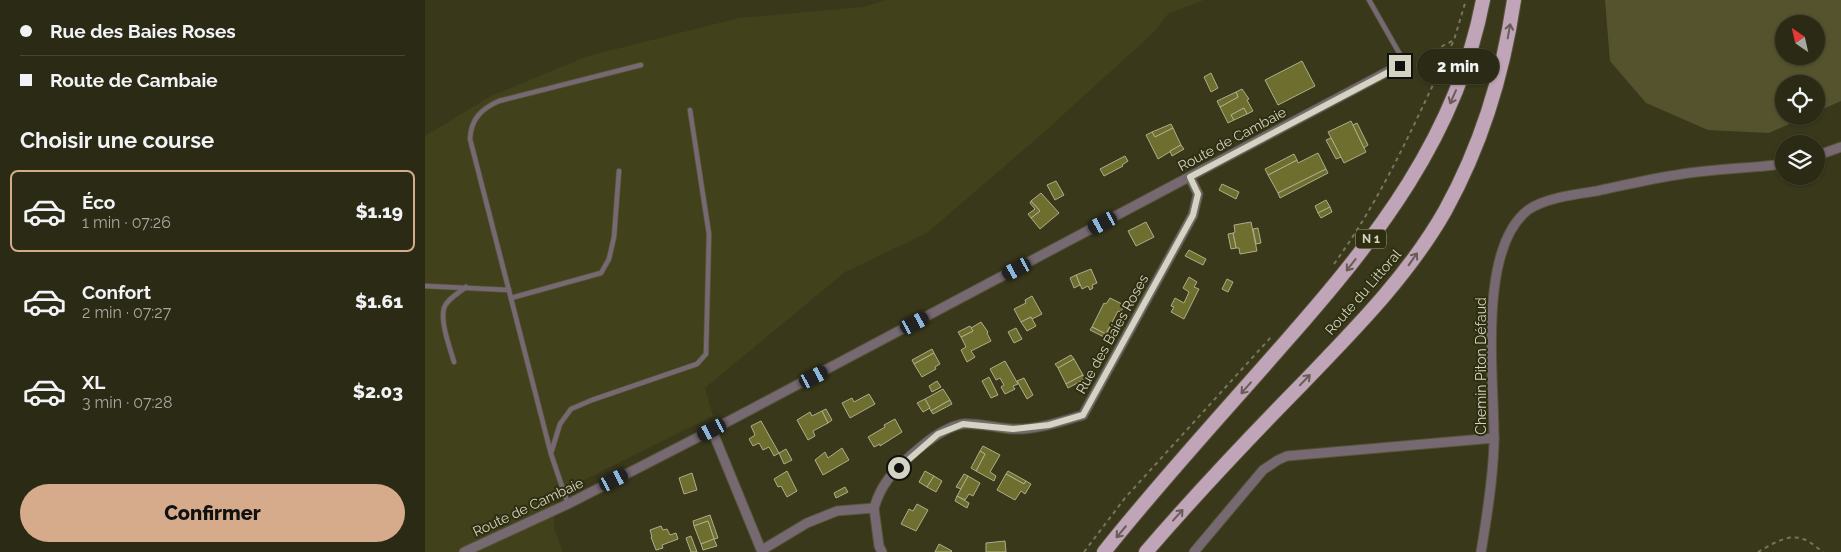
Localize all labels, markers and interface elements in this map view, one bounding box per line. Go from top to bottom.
north arrow [1775,15,1825,65]
map controls [1775,15,1825,185]
text: Rue des Baies Roses [50,20,236,42]
one-way arrow [1504,23,1514,39]
callout: 2 min [1417,48,1500,84]
route end [1389,55,1411,77]
text: 2 min [1437,57,1479,76]
text: Route de Cambaie [50,69,218,91]
button: locate [1775,75,1825,125]
one-way arrow [1448,89,1457,104]
street label: Route de Cambaie [1175,104,1289,174]
text: Choisir une course [20,127,214,153]
button: layers [1775,135,1825,185]
icon: car [22,189,67,234]
text: Éco [82,191,115,213]
text: $1.19 [355,200,403,222]
car [1086,209,1119,237]
text: 1 min · 07:26 [82,213,171,232]
road number: N 1 [1356,230,1386,248]
street label: Route du Littoral [1322,246,1404,338]
one-way arrow [1408,252,1418,266]
car [1000,255,1033,283]
one-way arrow [1346,258,1357,271]
street label: Rue des Baies Roses [1073,271,1152,396]
icon: car [22,279,67,324]
text: Confort [82,281,151,303]
text: $1.61 [355,290,403,312]
street label: Chemin Piton Défaud [1473,297,1489,435]
text: 2 min · 07:27 [82,303,171,322]
car [898,309,931,337]
car [797,363,830,391]
icon: car [22,369,67,414]
text: XL [82,371,105,393]
one-way arrow [1299,374,1311,387]
text: $2.03 [353,380,403,402]
one-way arrow [1240,382,1251,395]
text: 3 min · 07:28 [82,393,172,412]
car [695,417,728,443]
route start [888,457,910,479]
car [597,467,630,493]
street label: Route de Cambaie [470,474,586,540]
button: Confirmer [20,484,405,542]
one-way arrow [1172,509,1183,522]
one-way arrow [1115,525,1127,538]

